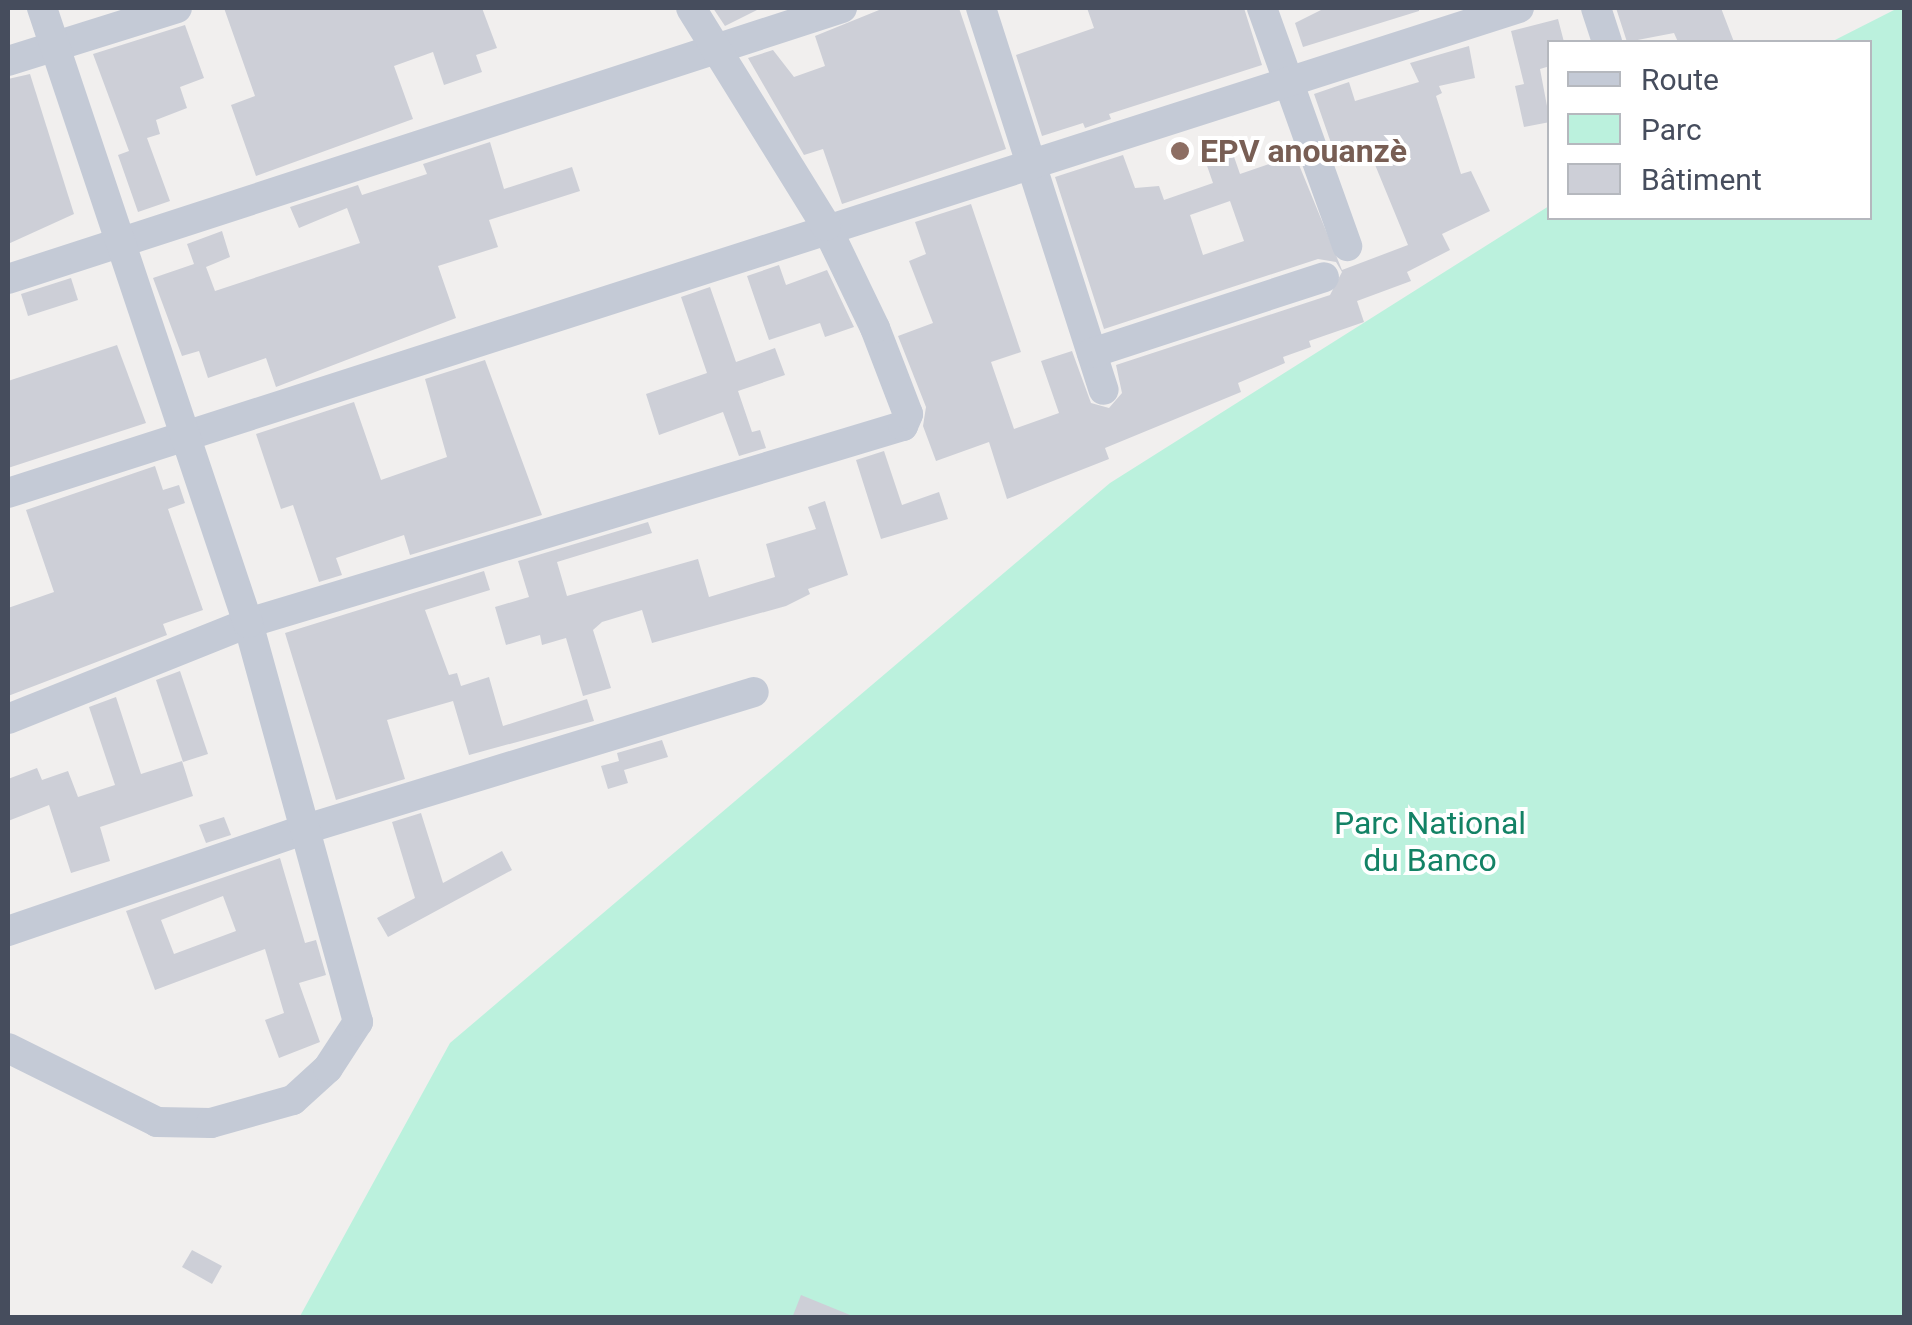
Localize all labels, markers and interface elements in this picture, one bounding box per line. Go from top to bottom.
legend [1547,40,1872,220]
text: Route [1641,62,1719,97]
text: Parc [1641,112,1702,147]
place label: EPV anouanzè [1200,132,1407,170]
marker: EPV anouanzè [1169,140,1191,162]
text: Bâtiment [1641,162,1762,197]
park label: Parc National du Banco [1334,805,1526,880]

